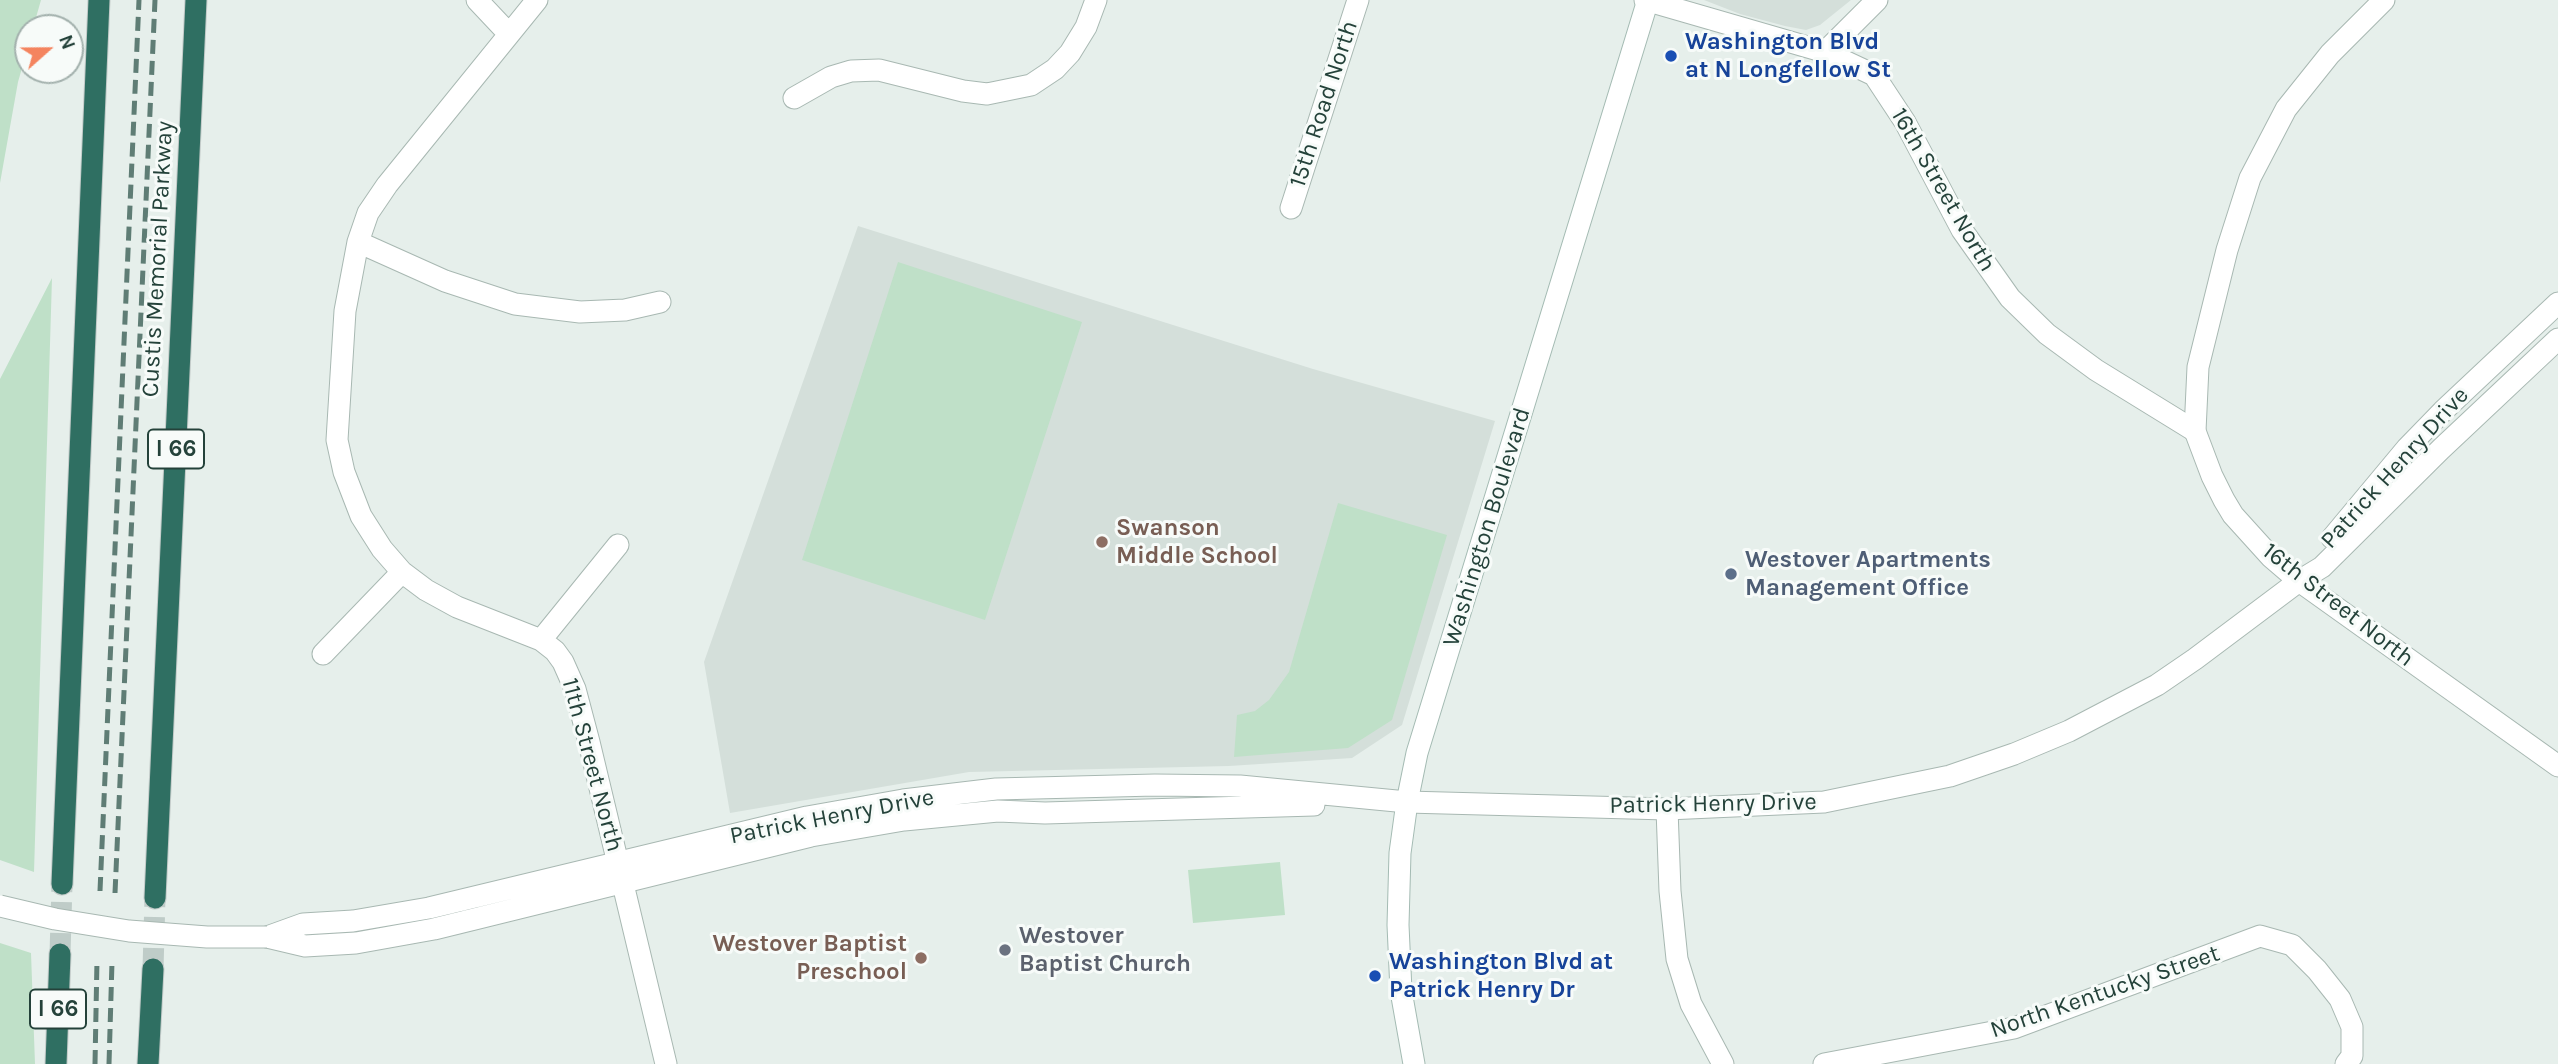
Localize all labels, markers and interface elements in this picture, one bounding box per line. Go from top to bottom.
north arrow [14,14,84,84]
street label: 15th Road North [1284,17,1364,191]
place label: Washington Blvd at N Longfellow St [1685,28,1891,84]
text: N [54,32,79,52]
marker: Washington Blvd at N Longfellow St [1663,48,1679,64]
street label: 16th Street North [1884,103,2002,277]
street label: Custis Memorial Parkway [136,120,180,398]
street label: Patrick Henry Drive [2315,381,2475,555]
street label: Washington Boulevard [1437,404,1537,650]
road number: I 66 [148,430,204,468]
place label: Swanson Middle School [1116,514,1278,570]
marker: Swanson Middle School [1094,534,1110,550]
street label: 16th Street North [2257,537,2419,673]
place label: Westover Apartments Management Office [1745,546,1991,602]
marker: Westover Apartments Management Office [1723,566,1739,582]
street label: 11th Street North [555,675,629,855]
street label: Patrick Henry Drive [727,783,937,851]
street label: Patrick Henry Drive [1609,788,1817,820]
place label: Westover Baptist Church [1019,922,1191,978]
place label: Westover Baptist Preschool [712,930,907,986]
street label: North Kentucky Street [1987,939,2223,1045]
marker: Westover Baptist Church [997,942,1013,958]
place label: Washington Blvd at Patrick Henry Dr [1389,948,1613,1004]
marker: Westover Baptist Preschool [913,950,929,966]
marker: Washington Blvd at Patrick Henry Dr [1367,968,1383,984]
road number: I 66 [30,990,86,1028]

